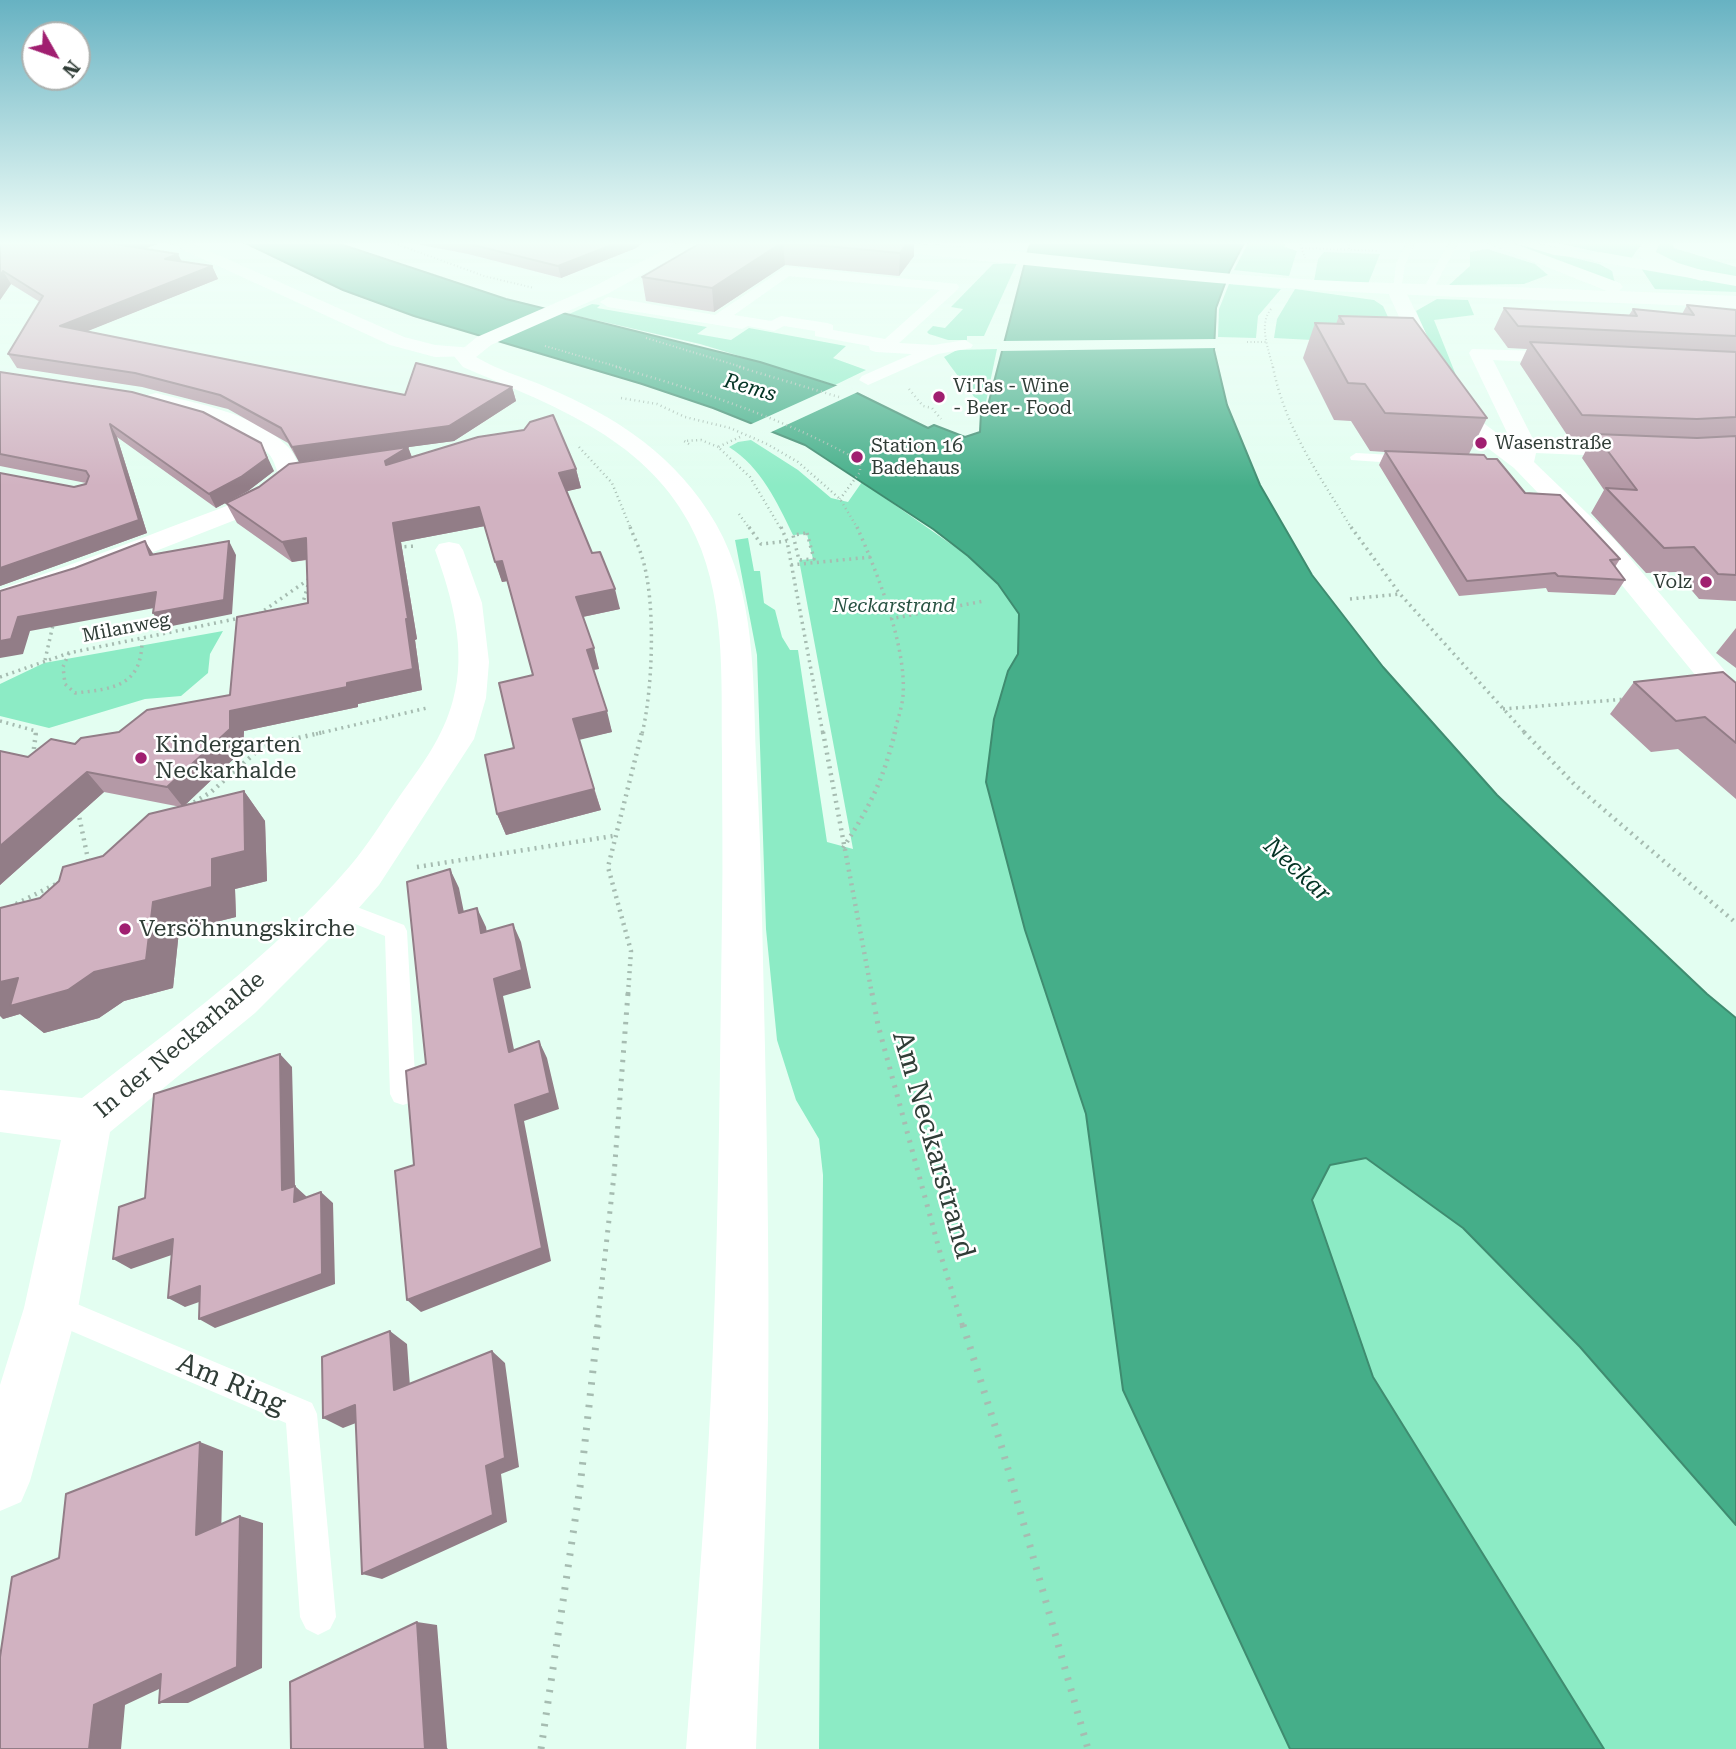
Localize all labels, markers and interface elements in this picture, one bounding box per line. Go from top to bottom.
north arrow [21,21,91,91]
text: N [57,56,84,82]
water label: Rems [721,369,779,407]
place label: ViTas - Wine - Beer - Food [953,375,1072,419]
marker: ViTas - Wine - Beer - Food [931,389,947,405]
place label: Wasenstraße [1495,432,1612,454]
place label: Station 16 Badehaus [871,435,963,479]
marker: Wasenstraße [1473,435,1489,451]
marker: Station 16 Badehaus [849,449,865,465]
place label: Volz [1653,571,1692,593]
marker: Volz [1698,574,1714,590]
park label: Neckarstrand [833,595,955,617]
street label: Milanweg [80,608,172,648]
place label: Kindergarten Neckarhalde [155,731,301,785]
marker: Kindergarten Neckarhalde [133,750,149,766]
water label: Neckar [1258,832,1336,908]
place label: Versöhnungskirche [139,915,355,943]
marker: Versöhnungskirche [117,921,133,937]
street label: In der Neckarhalde [89,966,271,1124]
street label: Am Neckarstrand [884,1027,982,1263]
street label: Am Ring [172,1346,290,1422]

